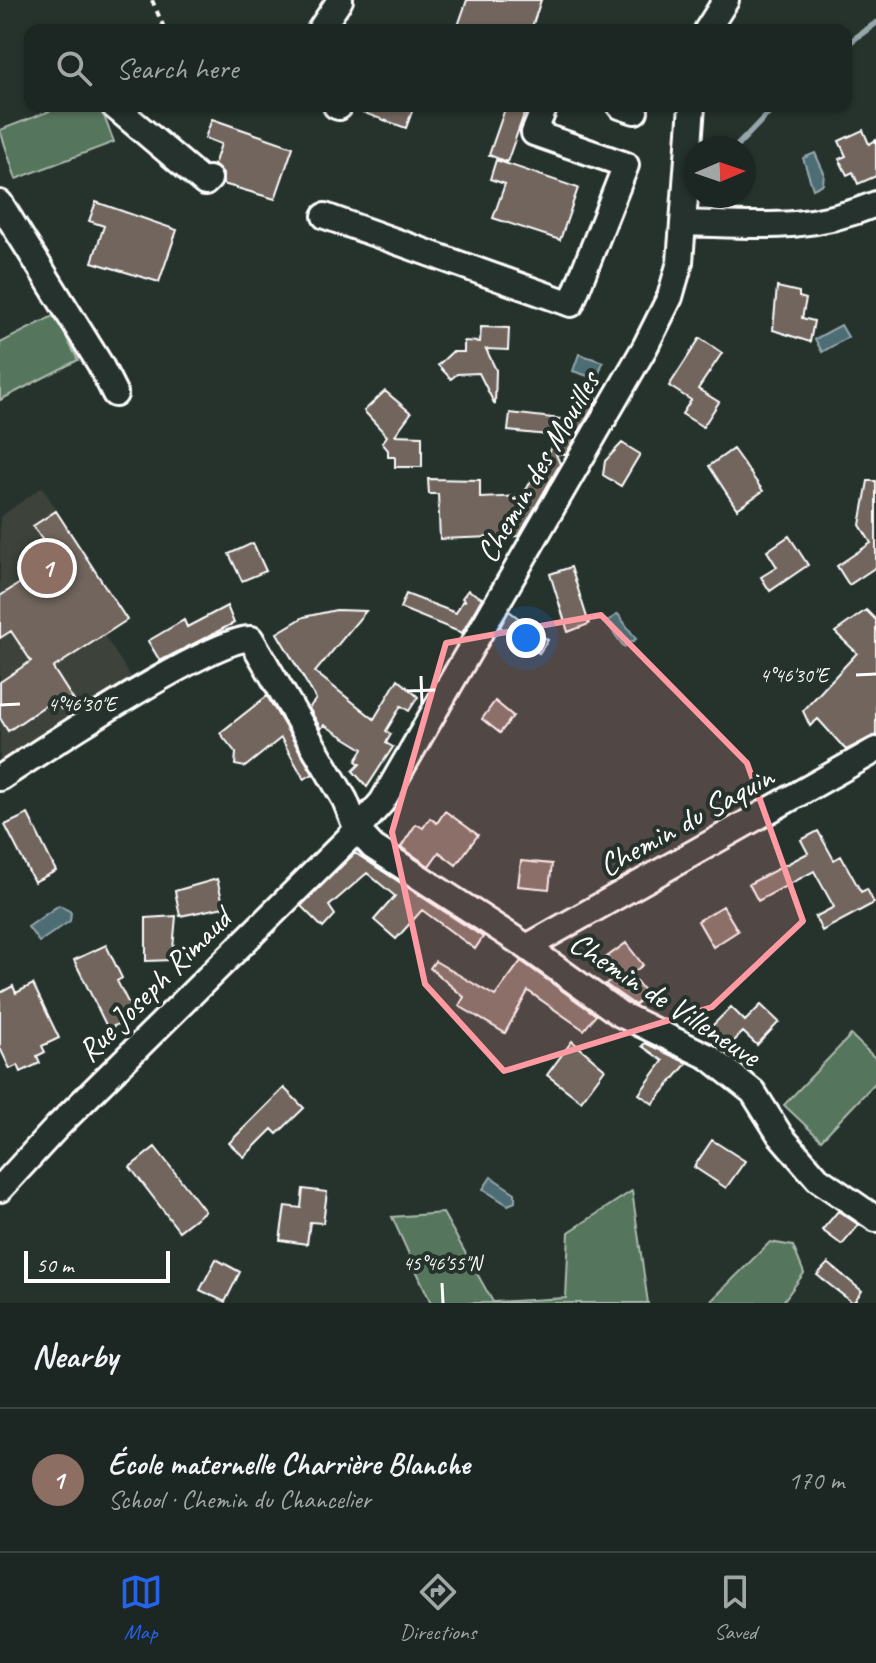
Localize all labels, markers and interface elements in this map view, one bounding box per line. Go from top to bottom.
search box [24,24,852,112]
icon: search [52,46,96,90]
text: Search here [116,49,238,87]
north arrow [684,136,756,208]
street label: Chemin des Mouilles [467,362,610,570]
pin: 1 [21,538,73,598]
your location [506,618,546,658]
text: 4°46'30"E [760,663,831,688]
text: 4°46'30"E [48,692,119,717]
street label: Chemin du Saquin [591,755,782,886]
street label: Rue Joseph Rimaud [68,895,244,1071]
street label: Chemin de Villeneuve [562,922,770,1077]
scale bar [24,1247,170,1283]
text: 50 m [36,1251,73,1279]
text: 45°46'55"N [403,1251,484,1276]
text: Nearby [32,1334,118,1377]
text: École maternelle Charrière Blanche [108,1445,470,1483]
text: 1 [52,1464,64,1497]
text: 170 m [788,1464,844,1497]
text: School · Chemin du Chancelier [108,1483,371,1516]
tab: Map [119,1570,163,1646]
tab: Directions [400,1570,476,1646]
tab: Saved [713,1570,757,1646]

